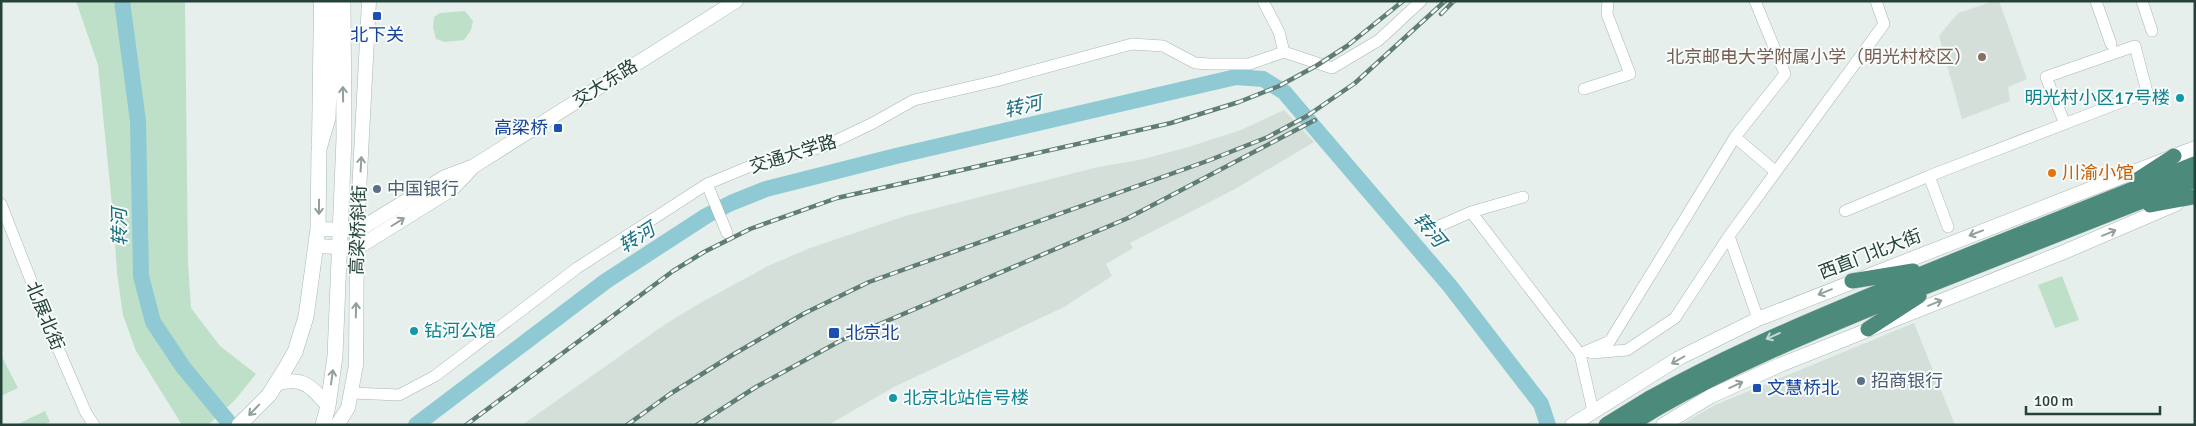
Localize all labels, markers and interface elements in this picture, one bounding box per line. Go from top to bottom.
marker: 北下关 [371,10,383,22]
place label: 北下关 [350,24,404,46]
place label: 北京邮电大学附属小学（明光村校区） [1666,46,1972,68]
marker: 北京邮电大学附属小学（明光村校区） [1976,51,1988,63]
street label: 交大东路 [569,55,641,111]
one-way arrow [338,86,348,102]
place label: 明光村小区17号楼 [2025,87,2170,109]
water label: 转河 [1002,90,1048,123]
marker: 明光村小区17号楼 [2174,92,2186,104]
place label: 高梁桥 [494,117,548,139]
marker: 高梁桥 [552,122,564,134]
street label: 交通大学路 [747,130,839,178]
one-way arrow [356,157,365,173]
place label: 川渝小馆 [2062,162,2134,184]
marker: 川渝小馆 [2046,167,2058,179]
place label: 中国银行 [387,178,459,200]
marker: 中国银行 [371,183,383,195]
street label: 高梁桥斜街 [345,185,371,275]
one-way arrow [314,198,324,214]
water label: 转河 [108,204,132,246]
water label: 转河 [1408,208,1453,255]
water label: 转河 [615,216,663,258]
one-way arrow [391,217,405,227]
street label: 西直门北大街 [1816,224,1924,284]
one-way arrow [2101,227,2116,236]
one-way arrow [1969,228,1984,238]
street label: 北展北街 [21,279,69,353]
one-way arrow [1818,287,1833,297]
one-way arrow [1927,298,1942,307]
one-way arrow [351,302,361,318]
place label: 钻河公馆 [424,320,496,342]
place label: 北京北 [845,322,899,344]
marker: 钻河公馆 [408,325,420,337]
marker: 北京北 [827,326,841,340]
one-way arrow [1766,332,1781,341]
one-way arrow [1671,355,1685,365]
one-way arrow [327,369,337,385]
place label: 招商银行 [1871,370,1943,392]
marker: 招商银行 [1855,375,1867,387]
place label: 文慧桥北 [1767,377,1839,399]
one-way arrow [1728,379,1743,389]
marker: 文慧桥北 [1751,382,1763,394]
scale bar [2026,384,2160,416]
place label: 北京北站信号楼 [903,387,1029,409]
marker: 北京北站信号楼 [887,392,899,404]
text: 100 m [2034,392,2074,410]
one-way arrow [248,404,260,416]

